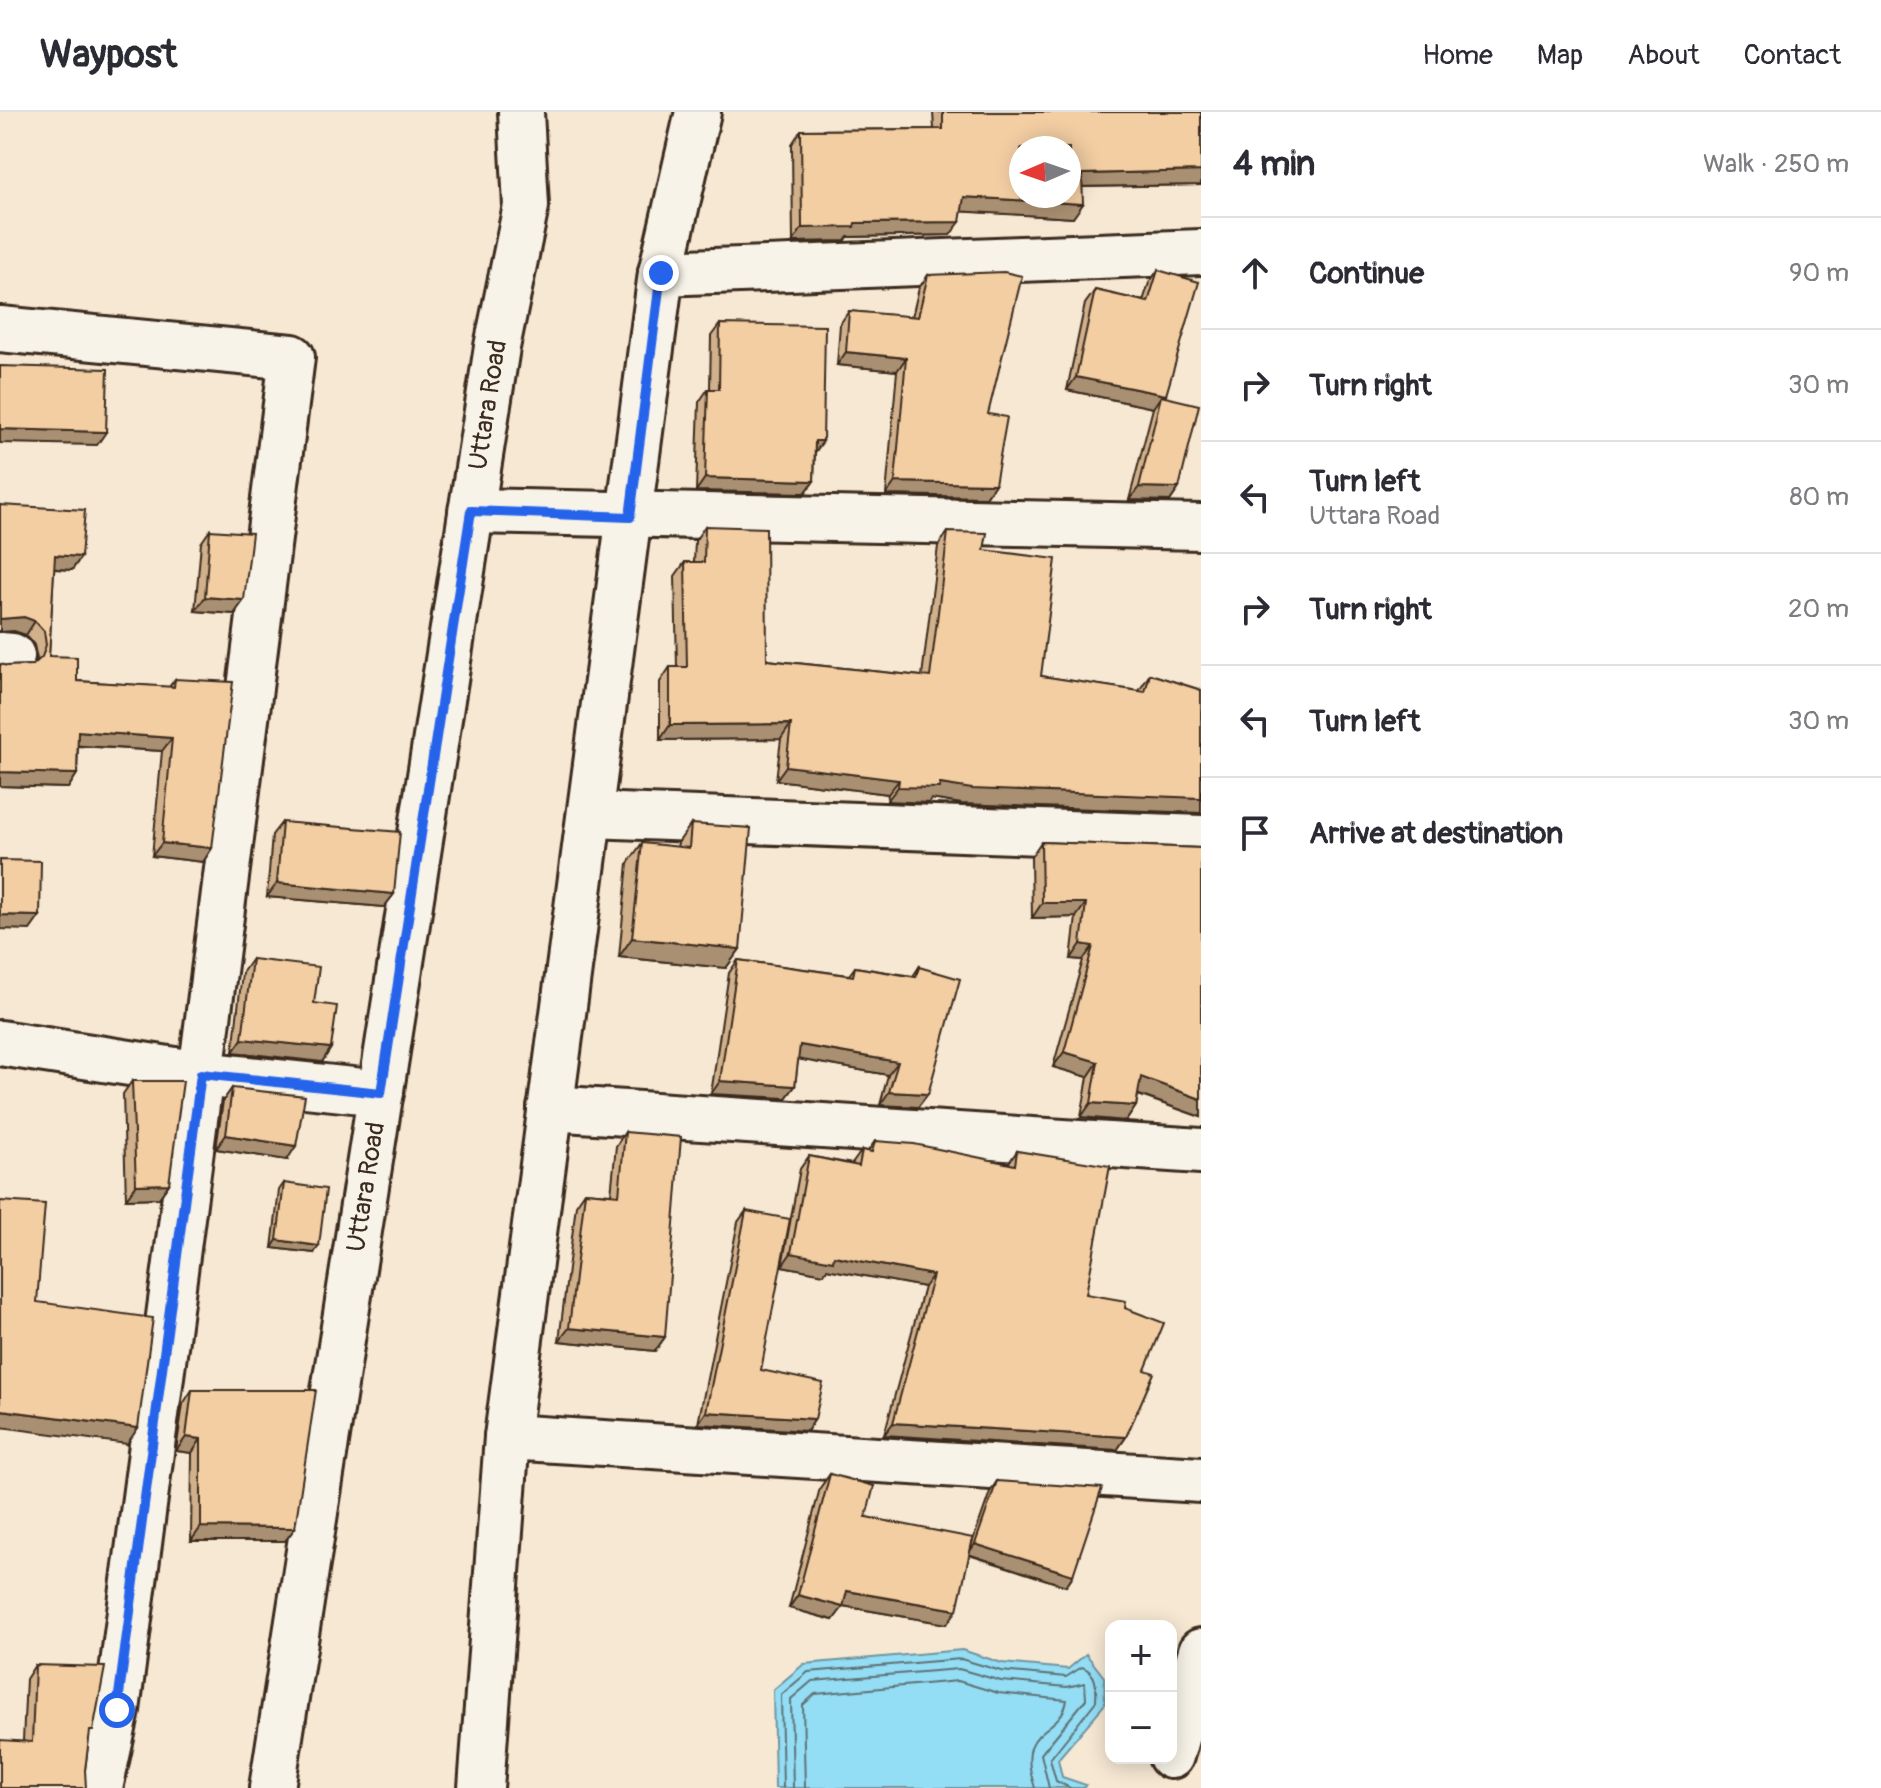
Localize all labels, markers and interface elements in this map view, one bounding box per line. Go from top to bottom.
text: Waypost [40,31,177,79]
text: Home [1422,38,1493,73]
text: Map [1537,38,1583,73]
text: About [1627,38,1700,73]
text: Contact [1744,38,1841,73]
north arrow [1009,136,1081,208]
text: 4 min [1233,143,1315,186]
text: Walk · 250 m [1703,148,1849,180]
icon: ahead [1233,251,1277,295]
route end [643,255,679,291]
text: Continue [1309,255,1424,292]
text: 90 m [1789,257,1849,289]
street label: Uttara Road [462,338,514,472]
icon: right [1233,363,1277,407]
text: Turn right [1309,367,1432,404]
text: 30 m [1788,369,1849,401]
text: Turn left [1309,463,1420,500]
icon: left [1233,475,1277,519]
text: 80 m [1789,481,1849,513]
text: Uttara Road [1309,500,1440,532]
icon: right [1233,587,1277,631]
text: Turn right [1309,591,1432,628]
text: 20 m [1788,593,1849,625]
icon: left [1233,699,1277,743]
text: Turn left [1309,703,1420,740]
text: 30 m [1788,705,1849,737]
icon: arrive [1233,811,1277,855]
text: Arrive at destination [1309,815,1563,852]
street label: Uttara Road [340,1120,392,1254]
map controls [1105,1620,1177,1764]
button: + [1105,1620,1177,1692]
route start [99,1692,135,1728]
button: − [1105,1692,1177,1764]

